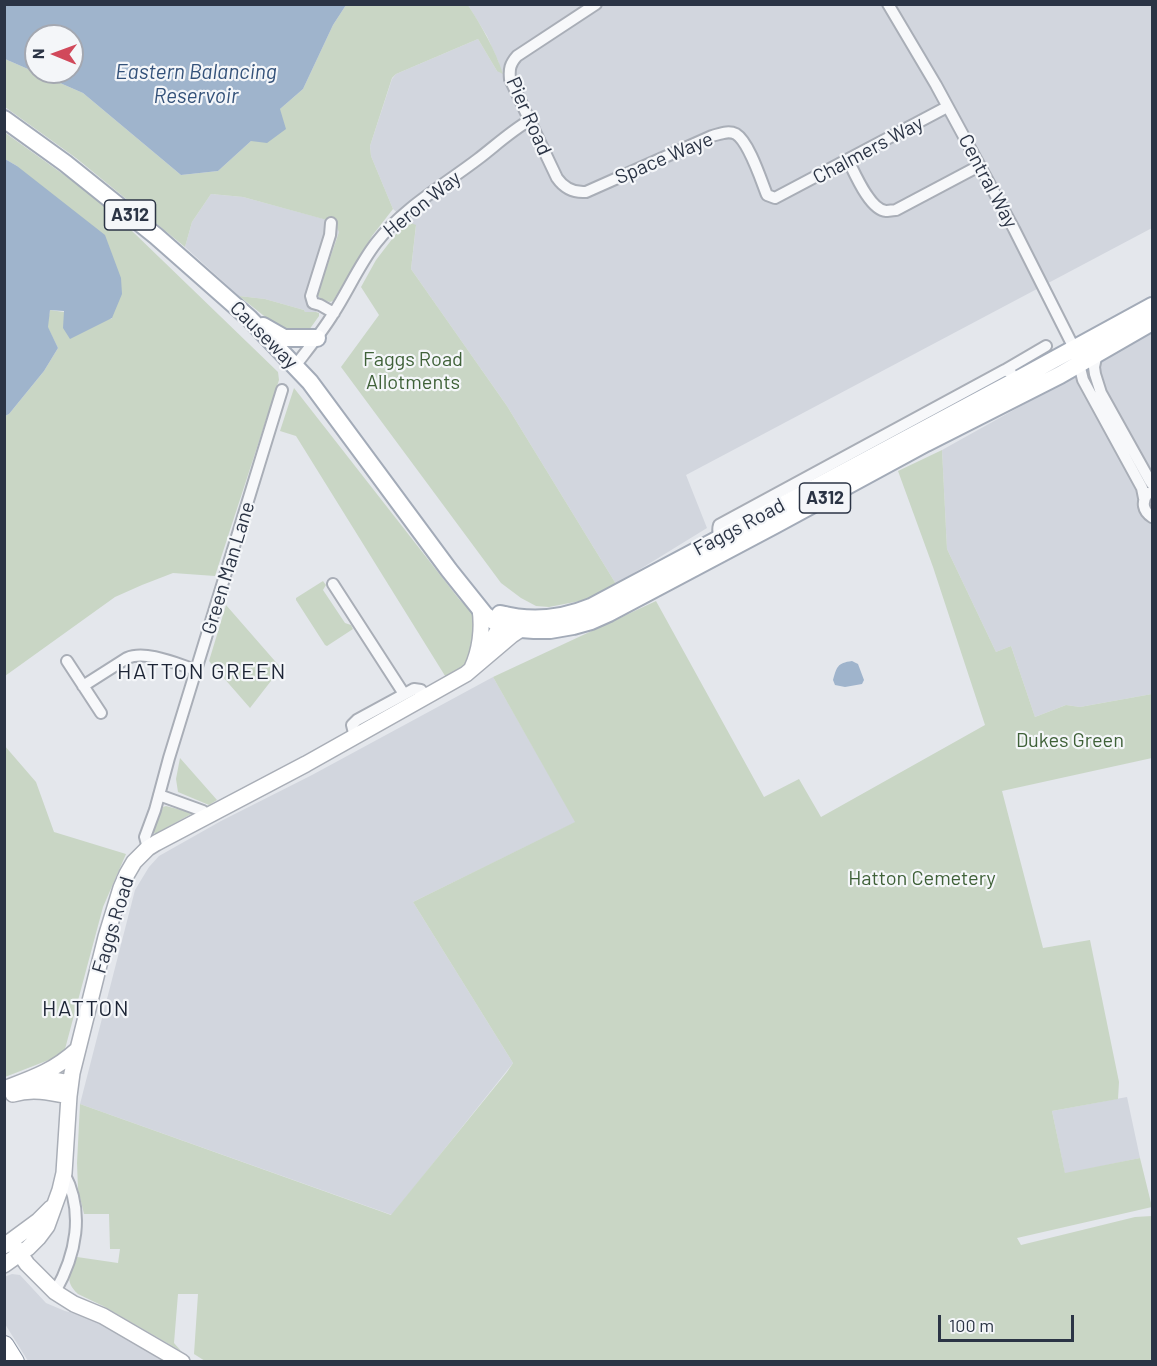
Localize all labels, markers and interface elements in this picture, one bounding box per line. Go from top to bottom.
north arrow [24,24,84,84]
text: N [28,48,47,59]
water label: Eastern Balancing Reservoir [115,59,277,109]
street label: Pier Road [501,73,557,159]
street label: Chalmers Way [809,111,927,189]
street label: Space Waye [611,127,717,189]
street label: Central Way [953,130,1023,232]
street label: Heron Way [378,166,466,242]
road number: A312 [104,200,156,230]
street label: Causeway [225,296,303,374]
park label: Faggs Road Allotments [363,347,463,394]
road number: A312 [800,483,850,513]
street label: Faggs Road [689,493,789,561]
street label: Green Man Lane [196,499,260,637]
district label: HATTON GREEN [117,659,287,685]
park label: Dukes Green [1016,728,1124,752]
park label: Hatton Cemetery [848,866,996,890]
street label: Faggs Road [87,874,139,976]
district label: HATTON [42,996,130,1022]
scale bar [941,1303,1078,1341]
text: 100 m [949,1314,994,1336]

